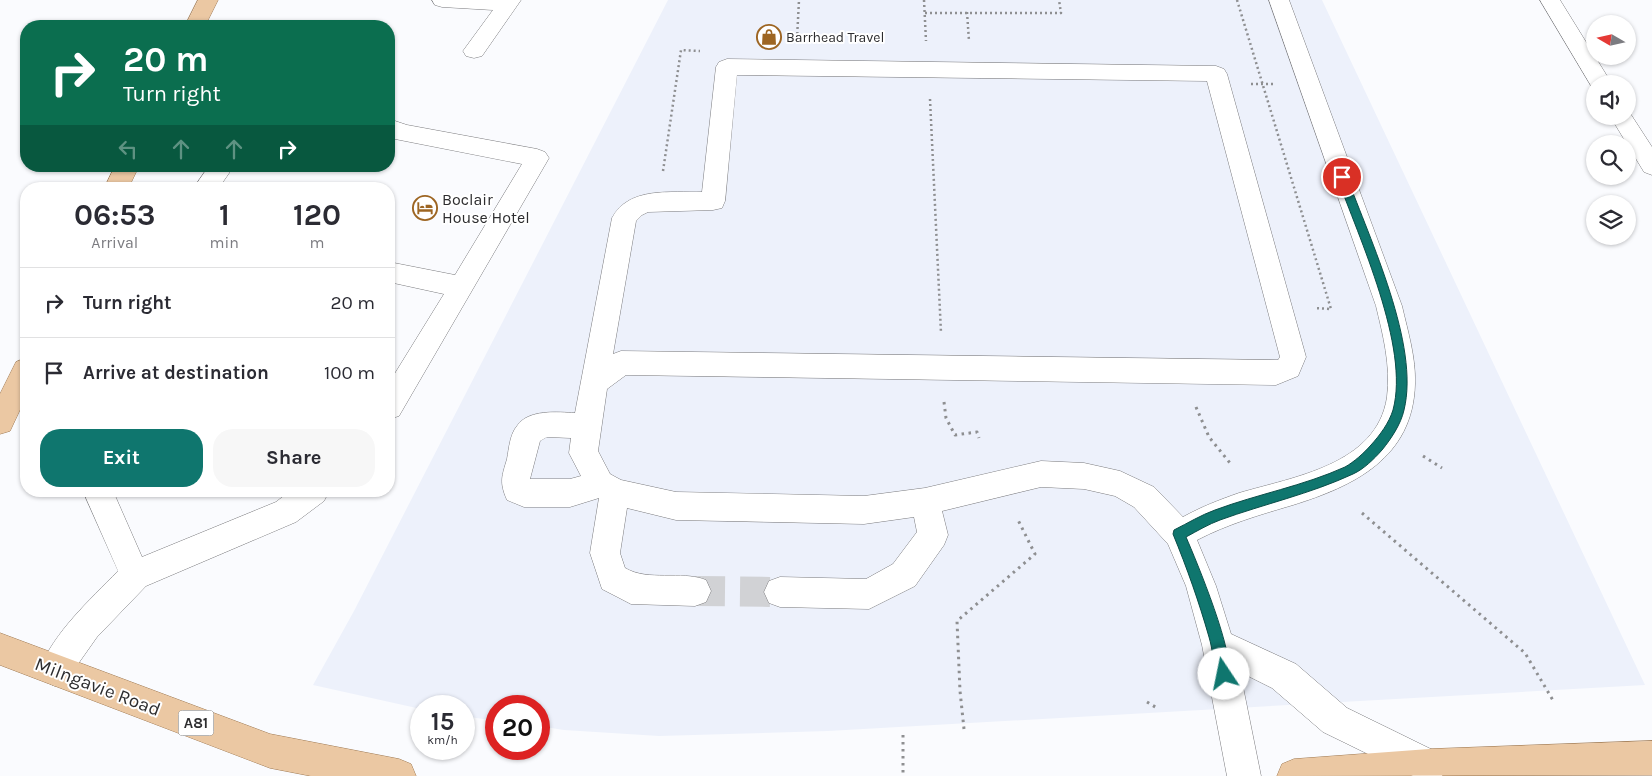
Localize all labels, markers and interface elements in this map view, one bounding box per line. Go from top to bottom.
north arrow [1586,15,1636,65]
map controls [1586,15,1636,245]
shop icon: Barrhead Travel [756,24,782,50]
place label: Barrhead Travel [786,29,884,46]
text: 20 m [123,39,208,80]
icon: right [40,40,105,105]
button: sound [1586,75,1636,125]
text: Turn right [123,81,221,107]
icon: left [114,135,142,163]
icon: ahead [167,135,195,163]
icon: ahead [220,135,248,163]
icon: right [273,135,301,163]
button: search [1586,135,1636,185]
pin [1321,156,1363,198]
icon: arrive [1328,163,1356,191]
place label: Boclair House Hotel [442,190,530,227]
hotel icon: Boclair House Hotel [412,195,438,221]
button: layers [1586,195,1636,245]
text: 06:53 [74,197,155,233]
text: 1 [219,197,230,233]
text: 120 [293,197,341,233]
text: Arrival [91,233,138,252]
text: min [210,233,239,252]
text: m [310,233,324,252]
icon: right [40,289,68,317]
text: Turn right [83,292,172,314]
text: 20 m [330,292,375,314]
icon: arrive [40,359,68,387]
text: Arrive at destination [83,362,269,384]
text: 100 m [324,362,375,384]
button: Exit [40,429,203,487]
button: Share [213,429,375,487]
position arrow [1197,647,1249,699]
street label: Milngavie Road [32,653,164,721]
speed limit sign: 20 [485,695,550,760]
text: 15 [431,707,454,736]
road number: A81 [178,710,214,736]
text: km/h [427,733,458,747]

